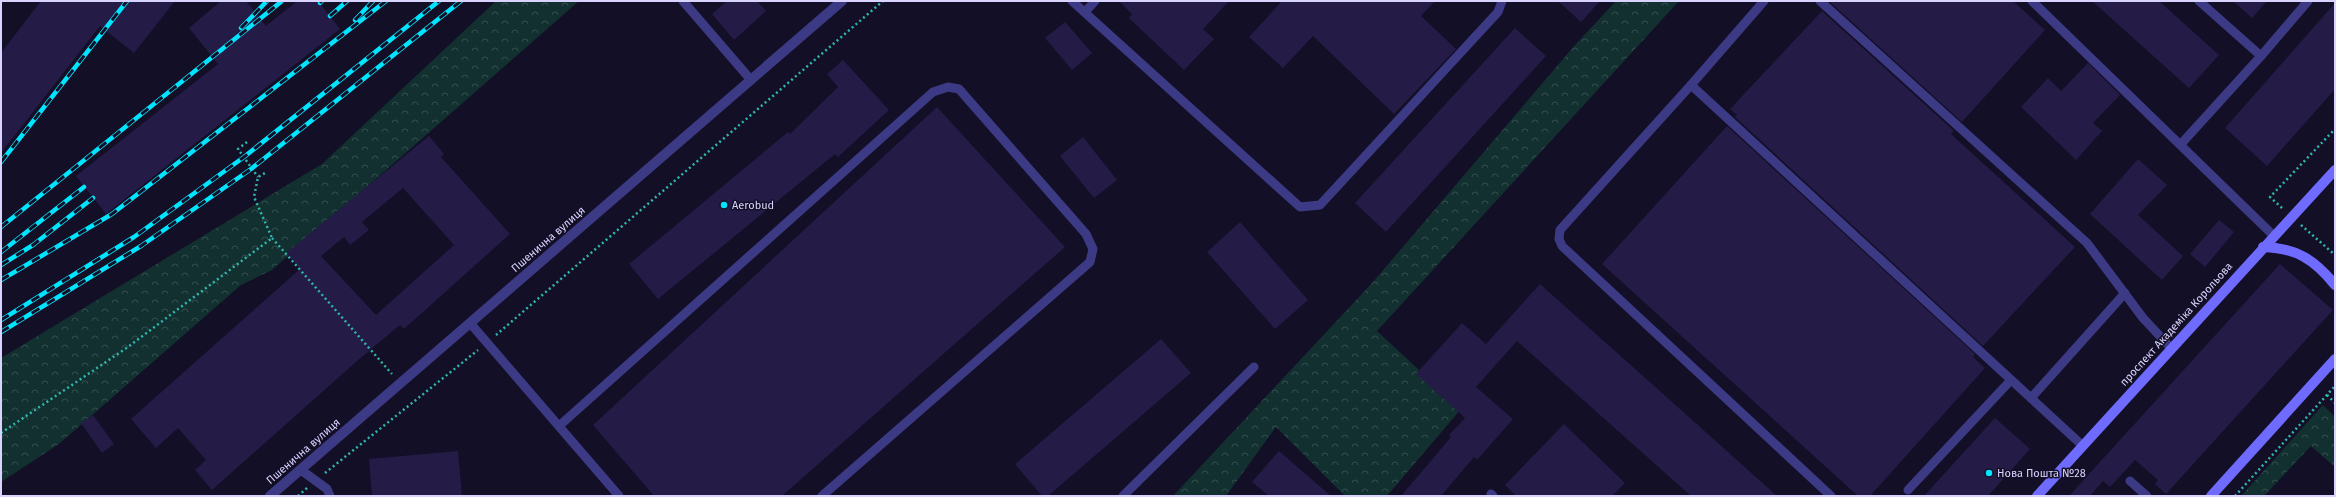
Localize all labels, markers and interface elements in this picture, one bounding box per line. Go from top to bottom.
place label: Aerobud [732,199,774,212]
marker: Aerobud [719,200,729,210]
street label: Пшенична вулиця [509,204,588,275]
street label: проспект Академіка Корольова [2117,260,2235,389]
street label: Пшенична вулиця [264,416,343,487]
place label: Нова Пошта №28 [1997,467,2086,480]
marker: Нова Пошта №28 [1984,468,1994,478]

